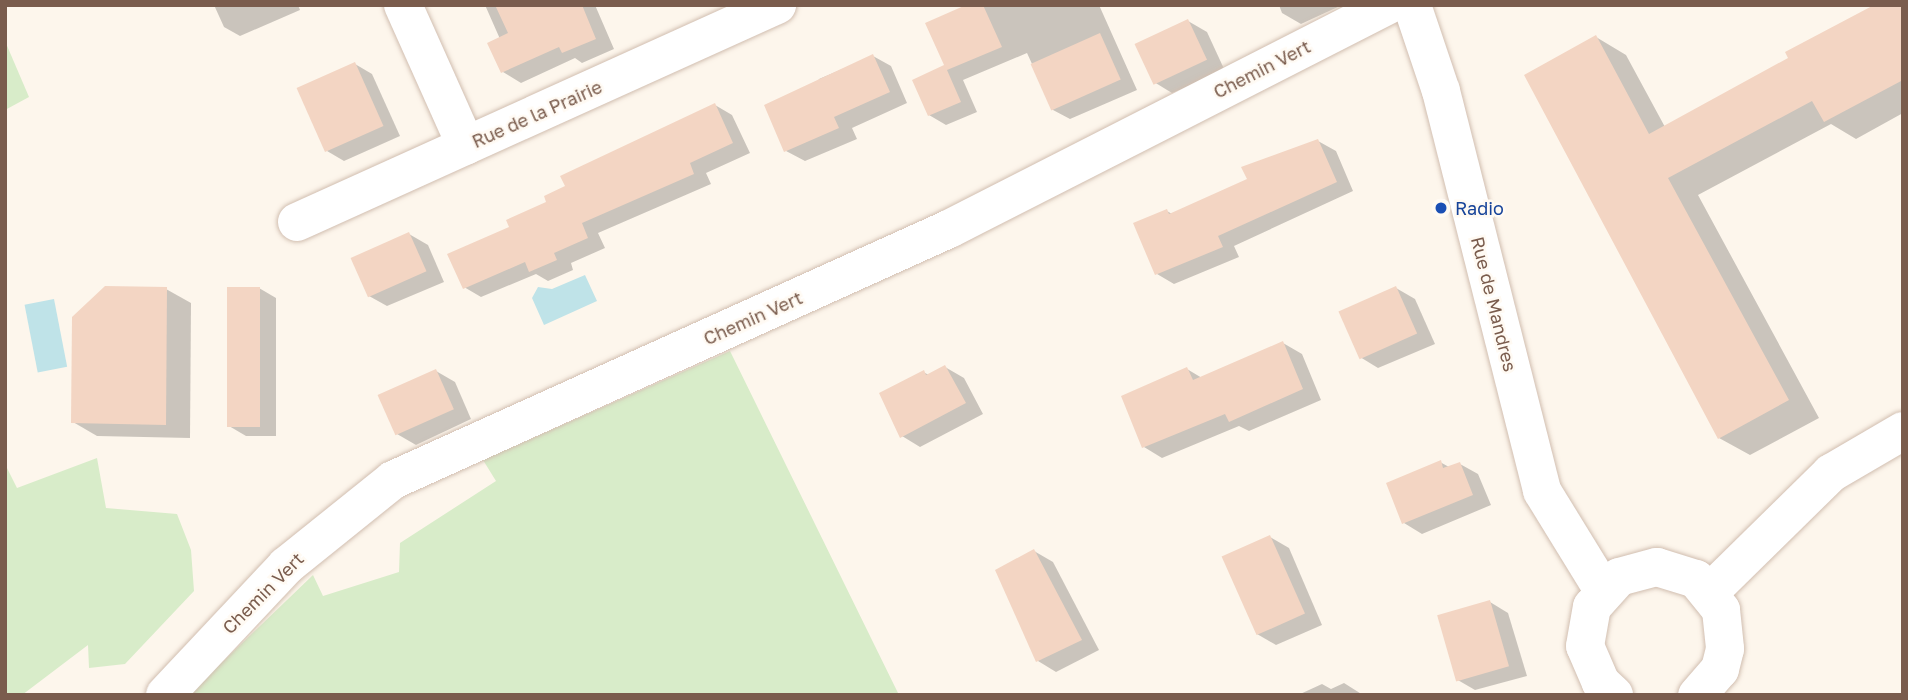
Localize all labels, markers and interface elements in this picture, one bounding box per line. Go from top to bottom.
street label: Chemin Vert [1210,35,1314,103]
street label: Rue de la Prairie [469,76,605,152]
place label: Radio [1455,197,1504,219]
marker: Radio [1433,200,1449,216]
street label: Rue de Mandres [1467,234,1521,374]
street label: Chemin Vert [700,287,806,349]
street label: Chemin Vert [218,548,308,638]

